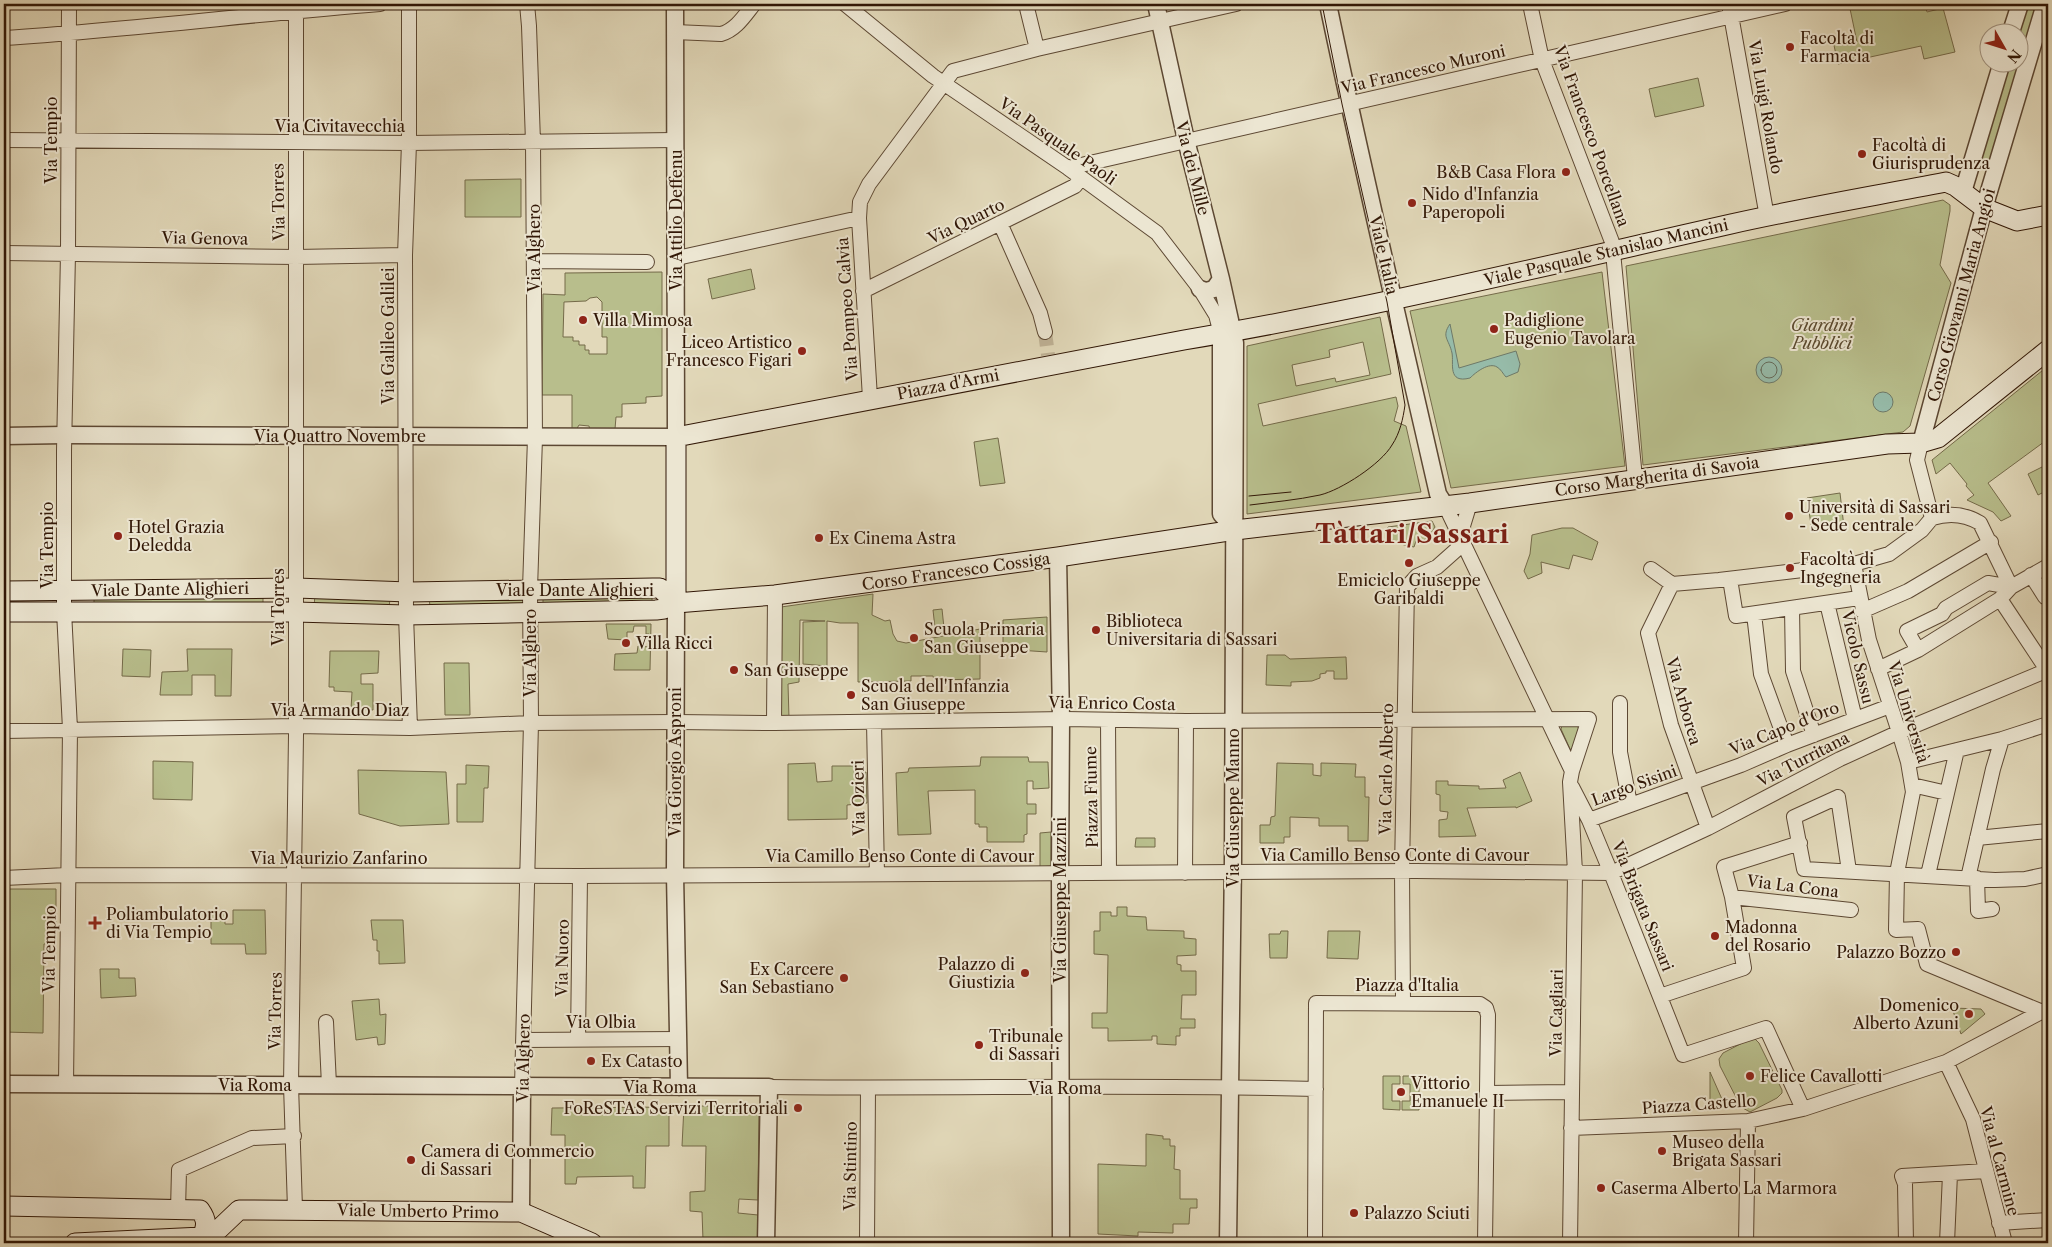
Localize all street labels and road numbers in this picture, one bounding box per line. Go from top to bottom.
street label: Via Luigi Rolando [1744,37,1788,176]
street label: Via Francesco Muroni [1338,40,1507,98]
street label: Via Francesco Porcellana [1550,42,1634,230]
street label: Via Pasquale Paoli [995,92,1121,189]
street label: Via Tempio [41,96,61,185]
street label: Via Civitavecchia [274,116,406,136]
street label: Via dei Mille [1171,118,1214,217]
street label: Via Attilio Deffenu [666,149,686,292]
street label: Via Torres [267,163,289,242]
street label: Corso Giovanni Maria Angioi [1923,186,1999,404]
street label: Via Quarto [924,194,1008,249]
street label: Via Alghero [524,203,544,293]
street label: Viale Italia [1365,212,1403,297]
street label: Viale Pasquale Stanislao Mancini [1481,214,1730,290]
street label: Via Genova [160,227,249,249]
street label: Via Pompeo Calvia [832,236,862,383]
street label: Via Galileo Galilei [378,267,398,406]
street label: Piazza d'Armi [895,364,1001,404]
street label: Via Quattro Novembre [253,426,426,446]
street label: Corso Margherita di Savoia [1554,452,1761,500]
street label: Via Tempio [37,501,57,590]
street label: Corso Francesco Cossiga [861,548,1052,594]
street label: Via Torres [268,568,288,647]
street label: Viale Dante Alighieri [90,578,249,600]
street label: Viale Dante Alighieri [495,580,654,600]
street label: Vicolo Sassu [1837,607,1878,706]
street label: Via Alghero [520,608,540,698]
street label: Via Arborea [1662,654,1706,748]
street label: Via Università [1884,658,1934,766]
street label: Via Giorgio Asproni [665,687,685,838]
street label: Via Enrico Costa [1047,692,1176,714]
street label: Via Capo d'Oro [1725,697,1842,759]
street label: Via Armando Diaz [270,700,409,720]
street label: Via Carlo Alberto [1375,703,1397,836]
street label: Via Turritana [1753,727,1853,791]
street label: Via Giuseppe Manno [1223,728,1243,889]
street label: Piazza Fiume [1080,746,1102,848]
street label: Via Ozieri [847,760,869,837]
street label: Largo Sisini [1589,760,1679,810]
street label: Via Giuseppe Mazzini [1050,817,1070,984]
street label: Via Brigata Sassari [1607,837,1678,974]
street label: Via Camillo Benso Conte di Cavour [1259,845,1530,865]
street label: Via Camillo Benso Conte di Cavour [764,846,1035,866]
street label: Via Maurizio Zanfarino [250,848,428,868]
street label: Via La Cona [1745,870,1841,902]
street label: Via Tempio [38,905,60,994]
street label: Via Nuoro [551,919,573,998]
street label: Via Cagliari [1545,969,1567,1058]
street label: Via Torres [264,972,286,1051]
street label: Piazza d'Italia [1355,975,1460,995]
street label: Via Olbia [565,1012,636,1032]
street label: Via Alghero [512,1013,534,1103]
street label: Via Roma [217,1075,292,1095]
street label: Via Roma [622,1077,697,1097]
street label: Via Roma [1027,1078,1102,1098]
street label: Piazza Castello [1641,1090,1757,1118]
street label: Via al Carmine [1976,1103,2024,1218]
street label: Via Stintino [839,1121,861,1212]
street label: Viale Umberto Primo [336,1200,499,1222]

